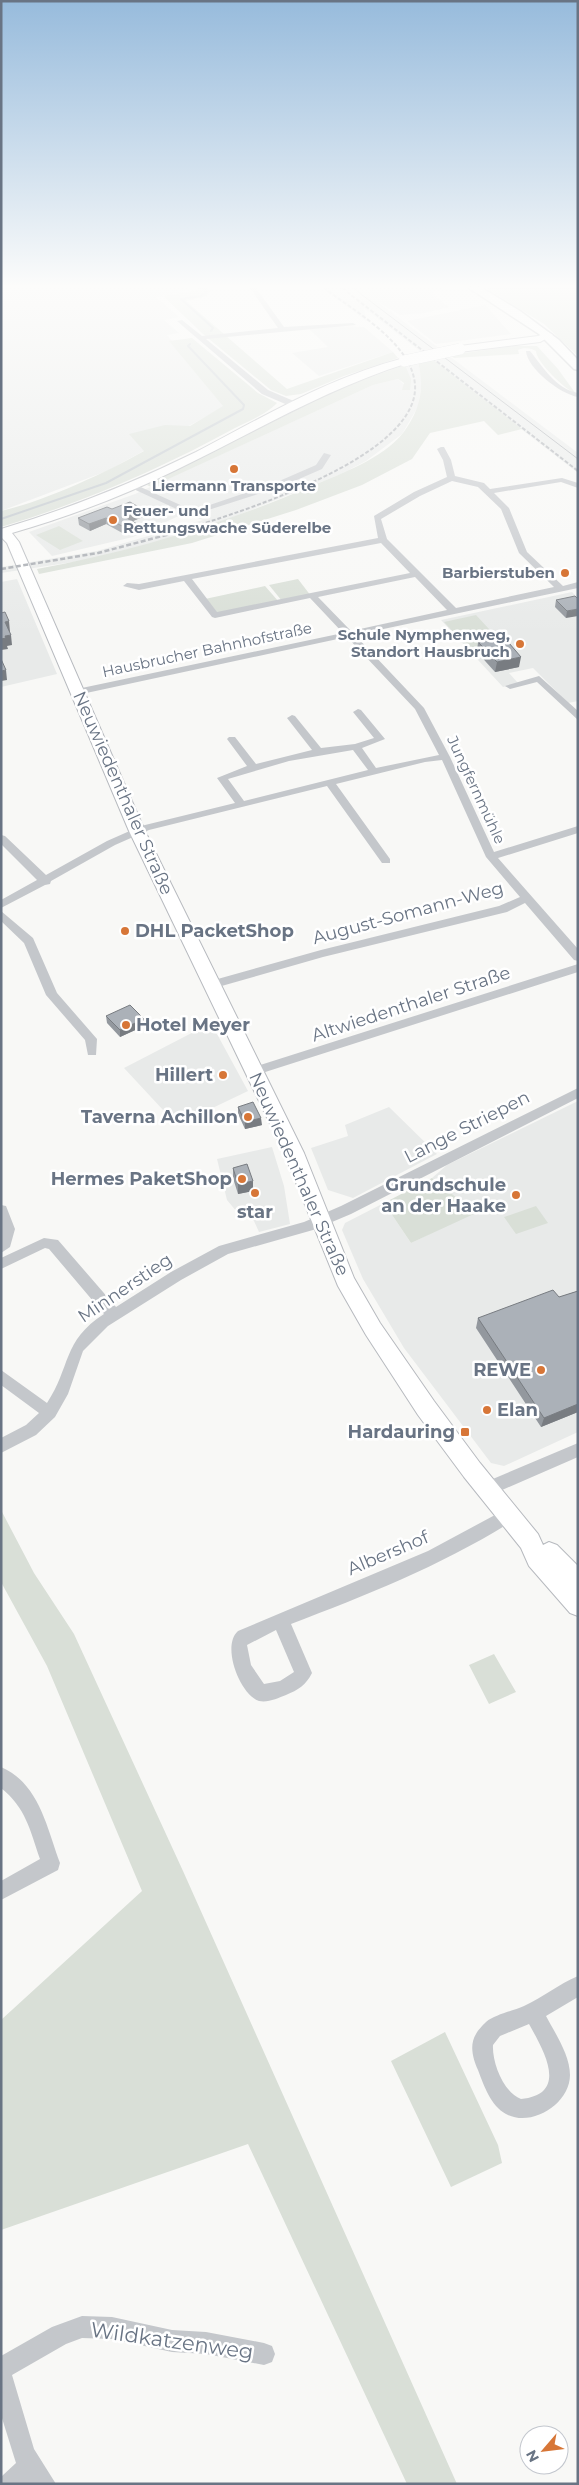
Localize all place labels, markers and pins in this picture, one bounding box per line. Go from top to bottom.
marker: Liermann Transporte [228,463,240,475]
place label: Liermann Transporte [152,476,316,495]
place label: Feuer- und Rettungswache Süderelbe [123,501,331,537]
marker: Feuer- und Rettungswache Süderelbe [107,514,119,526]
place label: Barbierstuben [442,563,555,582]
marker: Barbierstuben [559,567,571,579]
place label: Schule Nymphenweg, Standort Hausbruch [338,625,510,661]
marker: Schule Nymphenweg, Standort Hausbruch [514,638,526,650]
place label: DHL PacketShop [135,920,294,942]
marker: DHL PacketShop [119,925,131,937]
place label: Hotel Meyer [136,1014,250,1036]
marker: Hotel Meyer [120,1019,132,1031]
place label: Hillert [155,1064,213,1086]
marker: Hillert [217,1069,229,1081]
place label: Taverna Achillon [81,1106,238,1128]
marker: Taverna Achillon [242,1111,254,1123]
place label: Hermes PaketShop [51,1168,232,1190]
marker: Hermes PaketShop [236,1173,248,1185]
place label: Grundschule an der Haake [381,1174,506,1217]
marker: star [249,1187,261,1199]
marker: Grundschule an der Haake [510,1189,522,1201]
place label: star [237,1201,273,1223]
place label: REWE [473,1359,531,1381]
marker: REWE [535,1364,547,1376]
place label: Elan [497,1399,538,1421]
marker: Elan [481,1404,493,1416]
place label: Hardauring [348,1421,455,1443]
marker: Hardauring [459,1426,471,1438]

